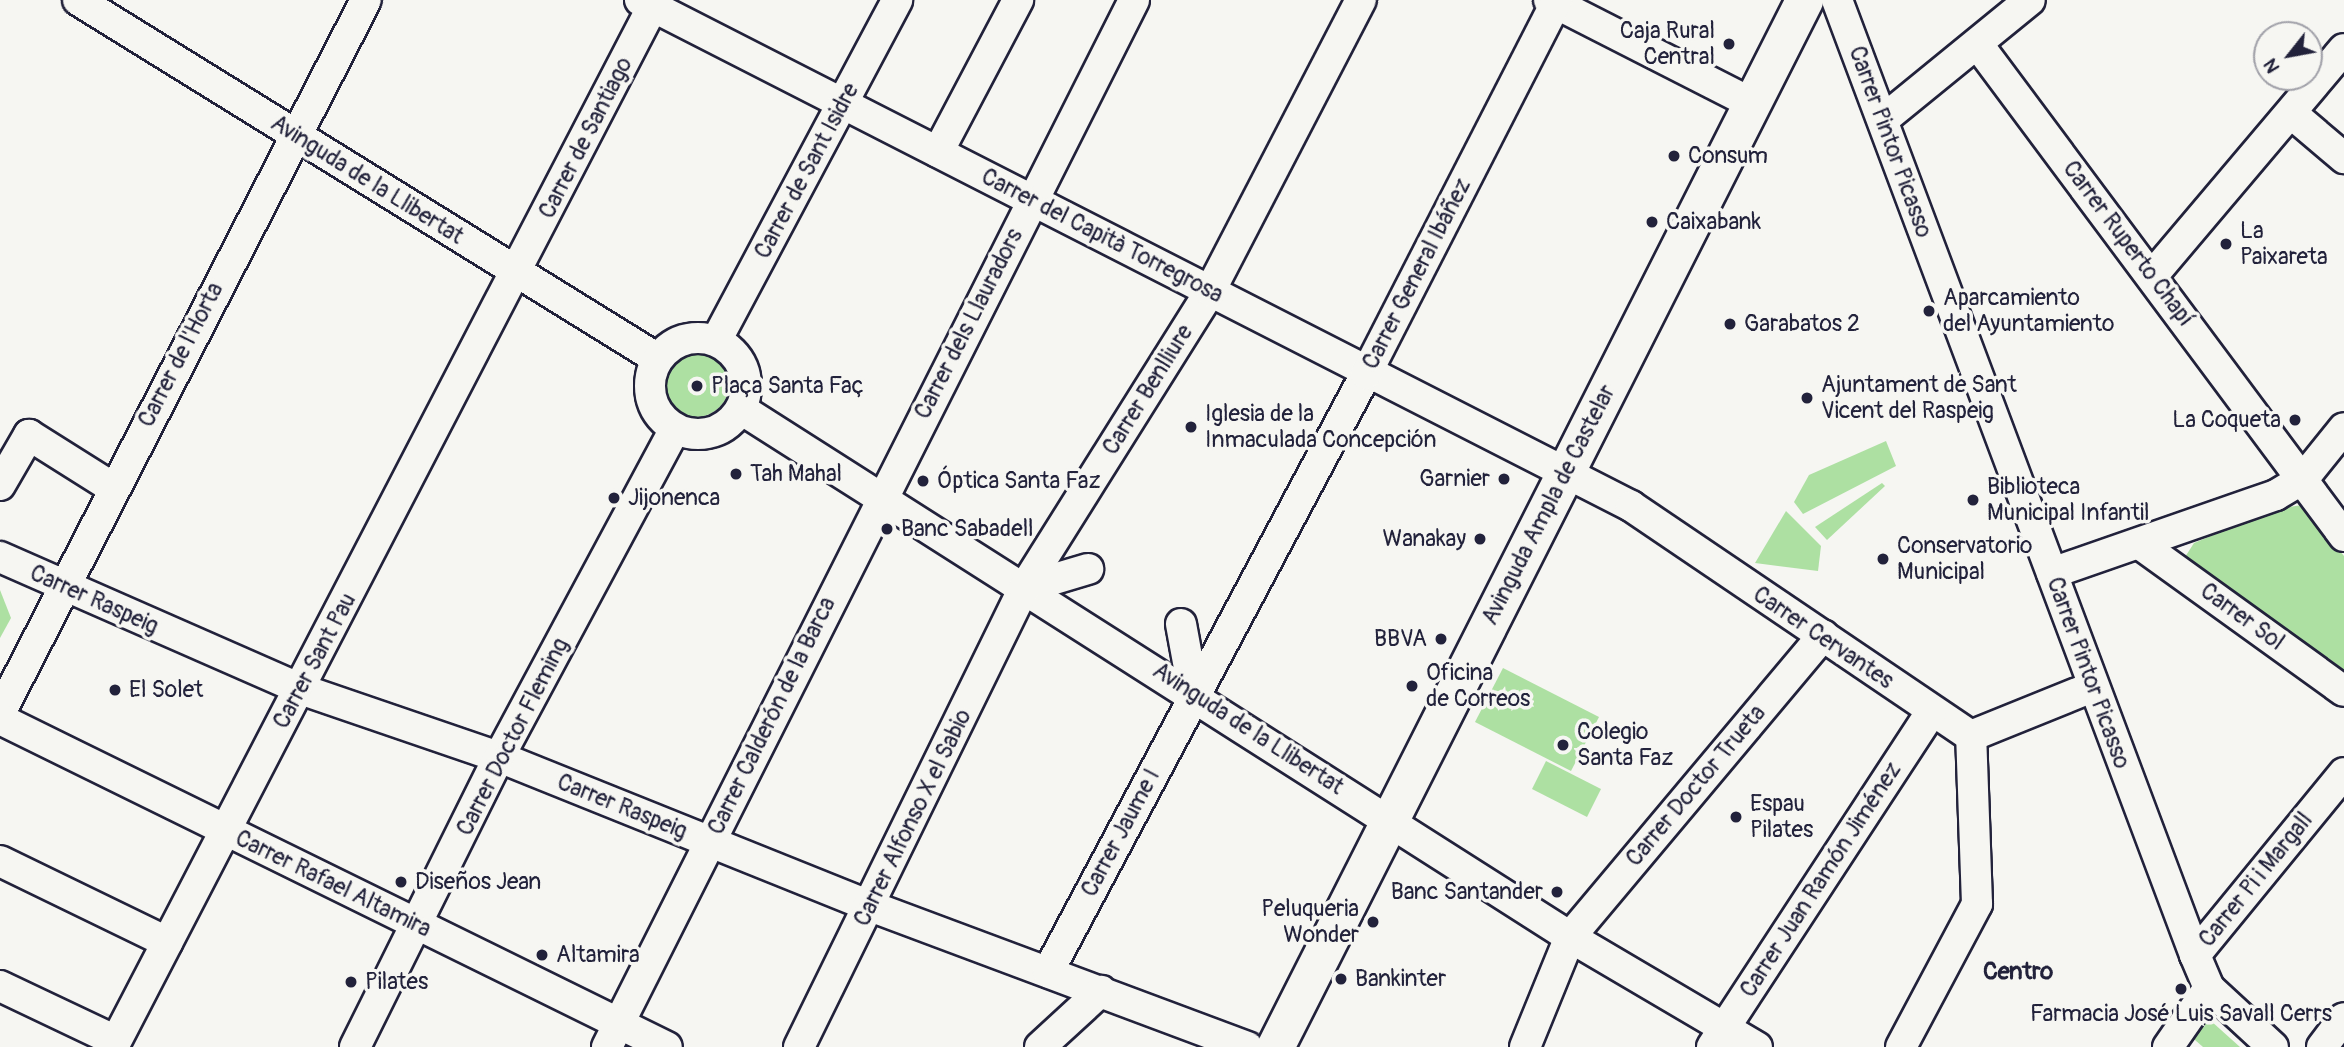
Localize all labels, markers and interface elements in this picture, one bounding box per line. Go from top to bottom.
place label: Caja Rural Central [1620,17,1715,71]
north arrow [2253,21,2323,91]
marker: Caja Rural Central [1721,36,1737,52]
street label: Carrer Pintor Picasso [1843,43,1937,241]
street label: Carrer de Santiago [533,53,639,223]
text: N [2258,54,2285,77]
street label: Carrer de Sant Isidre [749,78,865,264]
street label: Avinguda de la Llibertat [266,110,468,250]
place label: Consum [1688,142,1768,170]
marker: Consum [1666,148,1682,164]
street label: Carrer Ruperto Chapí [2057,156,2199,332]
street label: Carrer del Capità Torregrosa [977,163,1227,309]
street label: Carrer General Ibáñez [1357,174,1477,374]
place label: Caixabank [1666,208,1761,236]
marker: Caixabank [1644,214,1660,230]
place label: La Paixareta [2240,217,2328,271]
street label: Carrer dels Llauradors [909,224,1029,424]
marker: La Paixareta [2218,236,2234,252]
street label: Carrer de l'Horta [133,278,229,432]
place label: Aparcamiento del Ayuntamiento [1943,284,2114,338]
marker: Aparcamiento del Ayuntamiento [1921,303,1937,319]
place label: Garabatos 2 [1744,310,1860,338]
marker: Garabatos 2 [1722,316,1738,332]
street label: Carrer Benlliure [1097,320,1199,460]
place label: Ajuntament de Sant Vicent del Raspeig [1821,371,2017,425]
place label: Plaça Santa Faç [711,372,864,400]
marker: Plaça Santa Faç [689,378,705,394]
street label: Avinguda Ampla de Castelar [1476,380,1622,630]
marker: Ajuntament de Sant Vicent del Raspeig [1799,390,1815,406]
place label: Iglesia de la Inmaculada Concepción [1205,400,1437,454]
place label: La Coqueta [2172,406,2281,434]
marker: La Coqueta [2287,412,2303,428]
marker: Iglesia de la Inmaculada Concepción [1183,419,1199,435]
place label: Tah Mahal [750,460,842,488]
place label: Garnier [1419,465,1490,493]
marker: Tah Mahal [728,466,744,482]
place label: Óptica Santa Faz [937,467,1100,495]
marker: Garnier [1496,471,1512,487]
marker: Óptica Santa Faz [915,473,931,489]
place label: Biblioteca Municipal Infantil [1987,473,2150,527]
place label: Jijonenca [628,484,720,512]
marker: Jijonenca [606,490,622,506]
marker: Biblioteca Municipal Infantil [1965,492,1981,508]
place label: Banc Sabadell [901,515,1034,543]
marker: Banc Sabadell [879,521,895,537]
place label: Wanakay [1383,525,1466,553]
marker: Wanakay [1472,531,1488,547]
place label: Conservatorio Municipal [1897,532,2032,586]
marker: Conservatorio Municipal [1875,551,1891,567]
street label: Carrer Raspeig [26,559,162,641]
street label: Carrer Pintor Picasso [2041,574,2135,772]
street label: Carrer Sol [2195,577,2289,657]
street label: Carrer Cervantes [1748,581,1898,695]
street label: Carrer Sant Pau [268,589,362,733]
street label: Carrer Calderón de la Barca [702,593,842,839]
place label: BBVA [1374,625,1427,653]
marker: BBVA [1433,631,1449,647]
street label: Carrer Doctor Fleming [451,634,575,840]
street label: Avinguda de la Llibertat [1147,657,1349,801]
place label: Oficina de Correos [1426,659,1530,713]
place label: El Solet [129,676,203,704]
marker: Oficina de Correos [1404,678,1420,694]
marker: El Solet [107,682,123,698]
street label: Carrer Doctor Trueta [1621,700,1771,872]
street label: Carrer Alfonso X el Sabio [848,705,978,931]
place label: Colegio Santa Faz [1577,718,1673,772]
marker: Colegio Santa Faz [1555,737,1571,753]
street label: Carrer Juan Ramón Jiménez [1735,757,1907,1003]
street label: Carrer Jaume I [1076,764,1166,902]
street label: Carrer Raspeig [553,768,691,846]
place label: Espau Pilates [1750,790,1813,844]
street label: Carrer Pi i Margall [2193,807,2319,953]
marker: Espau Pilates [1728,809,1744,825]
street label: Carrer Rafael Altamira [231,825,435,943]
place label: Diseños Jean [415,868,541,896]
marker: Diseños Jean [393,874,409,890]
place label: Banc Santander [1391,878,1543,906]
marker: Banc Santander [1549,884,1565,900]
place label: Peluqueria Wonder [1261,895,1359,949]
marker: Peluqueria Wonder [1365,914,1381,930]
place label: Altamira [556,941,640,969]
marker: Altamira [534,947,550,963]
district label: Centro [1983,958,2053,986]
place label: Bankinter [1355,965,1446,993]
place label: Pilates [365,968,428,996]
marker: Bankinter [1333,971,1349,987]
marker: Pilates [343,974,359,990]
marker: Farmacia José Luis Savall Cerrs [2173,981,2189,997]
place label: Farmacia José Luis Savall Cerrs [2030,1000,2332,1028]

